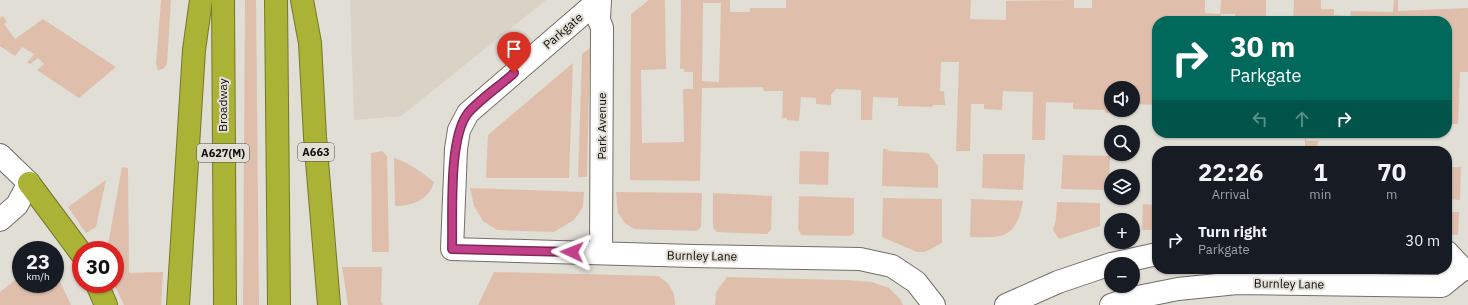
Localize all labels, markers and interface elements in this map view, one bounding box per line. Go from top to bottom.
street label: Parkgate [540,9,586,52]
text: 30 m [1230,28,1295,65]
pin [497,32,531,73]
icon: right [1164,32,1216,84]
icon: arrive [503,38,525,60]
text: Parkgate [1230,64,1301,87]
street label: Broadway [215,78,230,132]
map controls [1104,81,1140,293]
button: sound [1104,81,1140,117]
street label: Park Avenue [594,92,609,160]
icon: left [1249,108,1271,130]
icon: ahead [1291,108,1313,130]
icon: right [1333,108,1355,130]
button: search [1104,125,1140,161]
road number: A663 [298,143,334,161]
road number: A627(M) [197,144,249,162]
text: 22:26 [1198,156,1263,188]
text: 1 [1313,156,1328,188]
text: 70 [1377,156,1406,188]
button: layers [1104,169,1140,205]
text: Arrival [1212,186,1250,203]
text: min [1309,186,1331,203]
text: m [1386,186,1397,203]
button: + [1104,213,1140,249]
text: Turn right [1198,222,1267,241]
icon: right [1164,229,1186,251]
position arrow [551,231,593,273]
text: 30 m [1405,231,1440,250]
speed limit sign: 30 [72,241,124,293]
text: Parkgate [1198,241,1250,258]
street label: Burnley Lane [667,247,738,264]
text: 23 [26,248,50,275]
button: − [1104,257,1140,293]
text: km/h [26,270,50,283]
street label: Burnley Lane [1254,275,1325,292]

